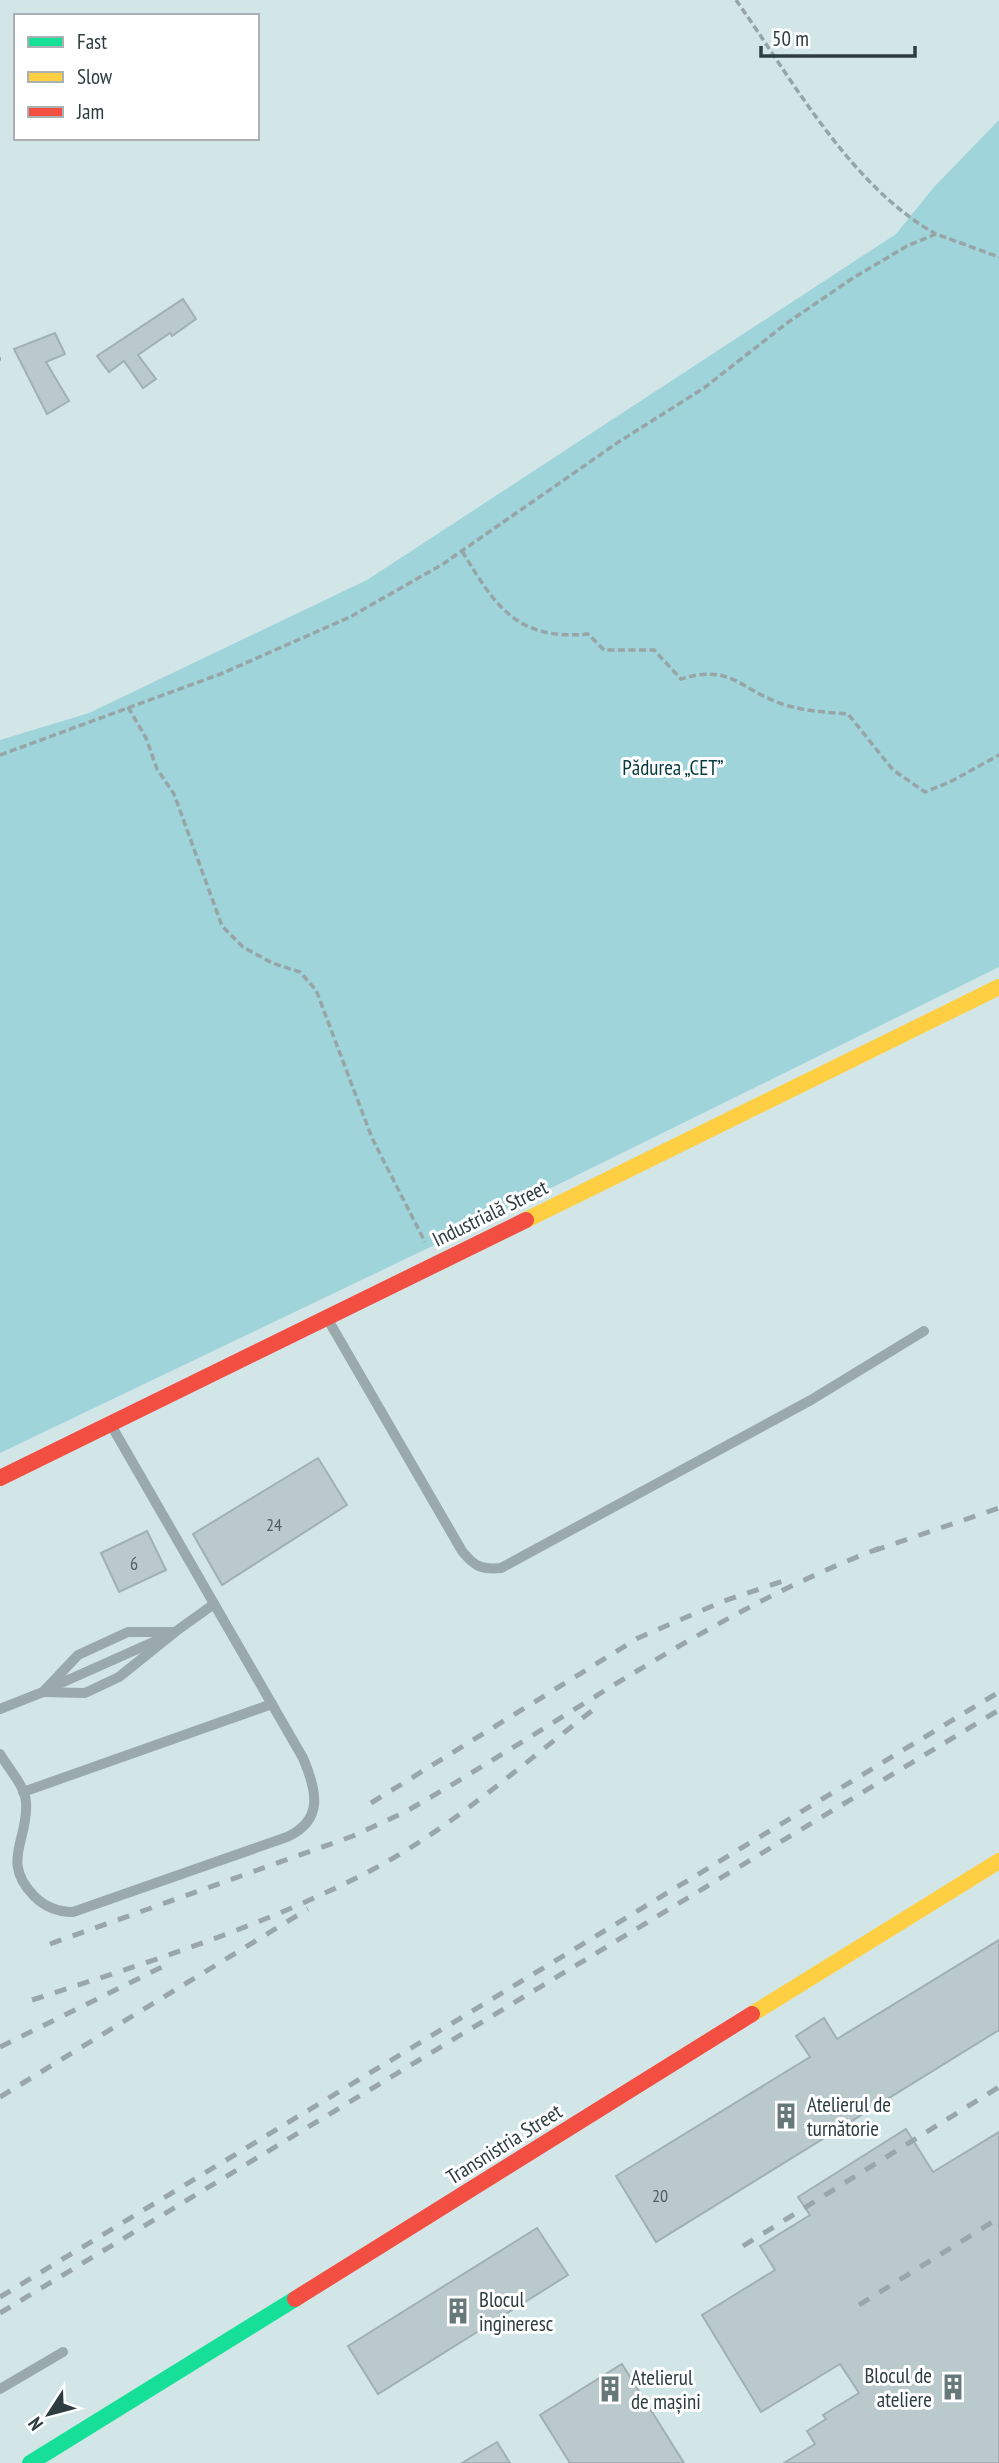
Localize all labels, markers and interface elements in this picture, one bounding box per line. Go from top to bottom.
legend [14,14,259,140]
scale bar [761,14,915,58]
text: 50 m [772,25,809,52]
text: Fast [77,28,107,55]
text: Slow [77,63,113,90]
text: Jam [76,98,104,125]
park label: Pădurea „CET” [622,754,724,781]
street label: Industrială Street [428,1173,552,1253]
house number: 24 [266,1513,282,1536]
house number: 6 [130,1552,138,1575]
place label: Atelierul de turnătorie [807,2091,891,2142]
street label: Transnistria Street [441,2098,567,2190]
building icon: Atelierul de turnătorie [771,2101,801,2131]
house number: 20 [652,2184,668,2207]
place label: Blocul ingineresc [479,2286,554,2337]
building icon: Blocul ingineresc [443,2296,473,2326]
place label: Blocul de ateliere [864,2362,932,2413]
place label: Atelierul de mașini [631,2364,701,2415]
building icon: Blocul de ateliere [938,2372,968,2402]
building icon: Atelierul de mașini [595,2374,625,2404]
north arrow [14,2379,84,2449]
text: N [23,2413,48,2435]

